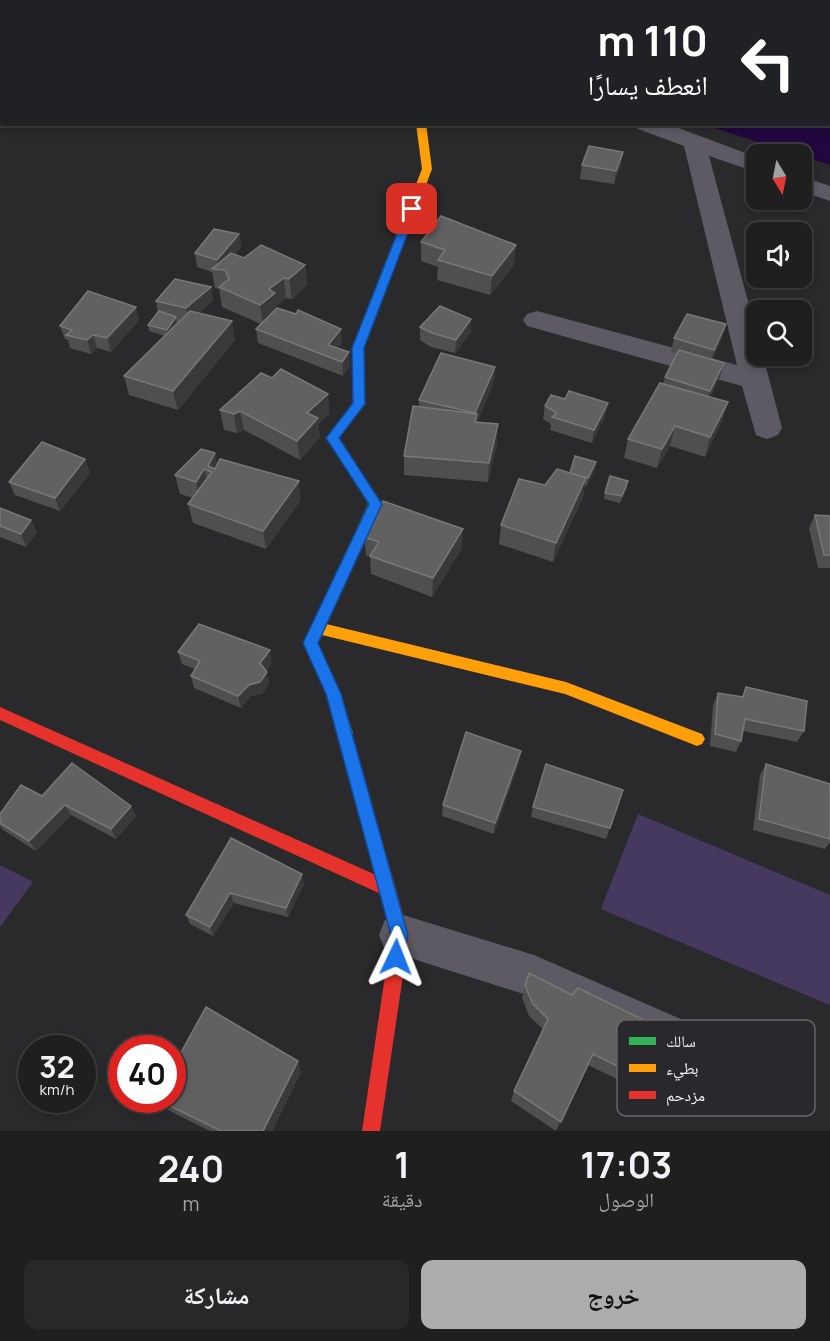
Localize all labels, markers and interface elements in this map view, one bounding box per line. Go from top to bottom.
text: 110 m [597,11,708,69]
icon: left [729,24,807,102]
text: انعطف يسارًا [588,66,708,103]
north arrow [746,144,812,210]
map controls [746,144,812,366]
pin [386,183,437,234]
icon: arrive [395,192,428,225]
button: sound [746,222,812,288]
button: search [746,300,812,366]
position arrow [364,925,428,989]
legend [617,1020,815,1116]
text: سالك [666,1030,696,1052]
speed limit sign: 40 [108,1035,186,1113]
text: 32 [39,1046,75,1087]
text: بطيء [666,1057,698,1081]
text: km/h [40,1079,74,1100]
text: مزدحم [666,1084,705,1106]
text: 1 [394,1140,410,1189]
text: 17:03 [580,1140,672,1189]
text: 240 [158,1144,224,1193]
text: دقيقة [382,1186,423,1213]
text: الوصول [599,1186,654,1213]
text: m [182,1190,199,1217]
button: مشاركة [24,1260,409,1329]
button: خروج [421,1260,806,1329]

